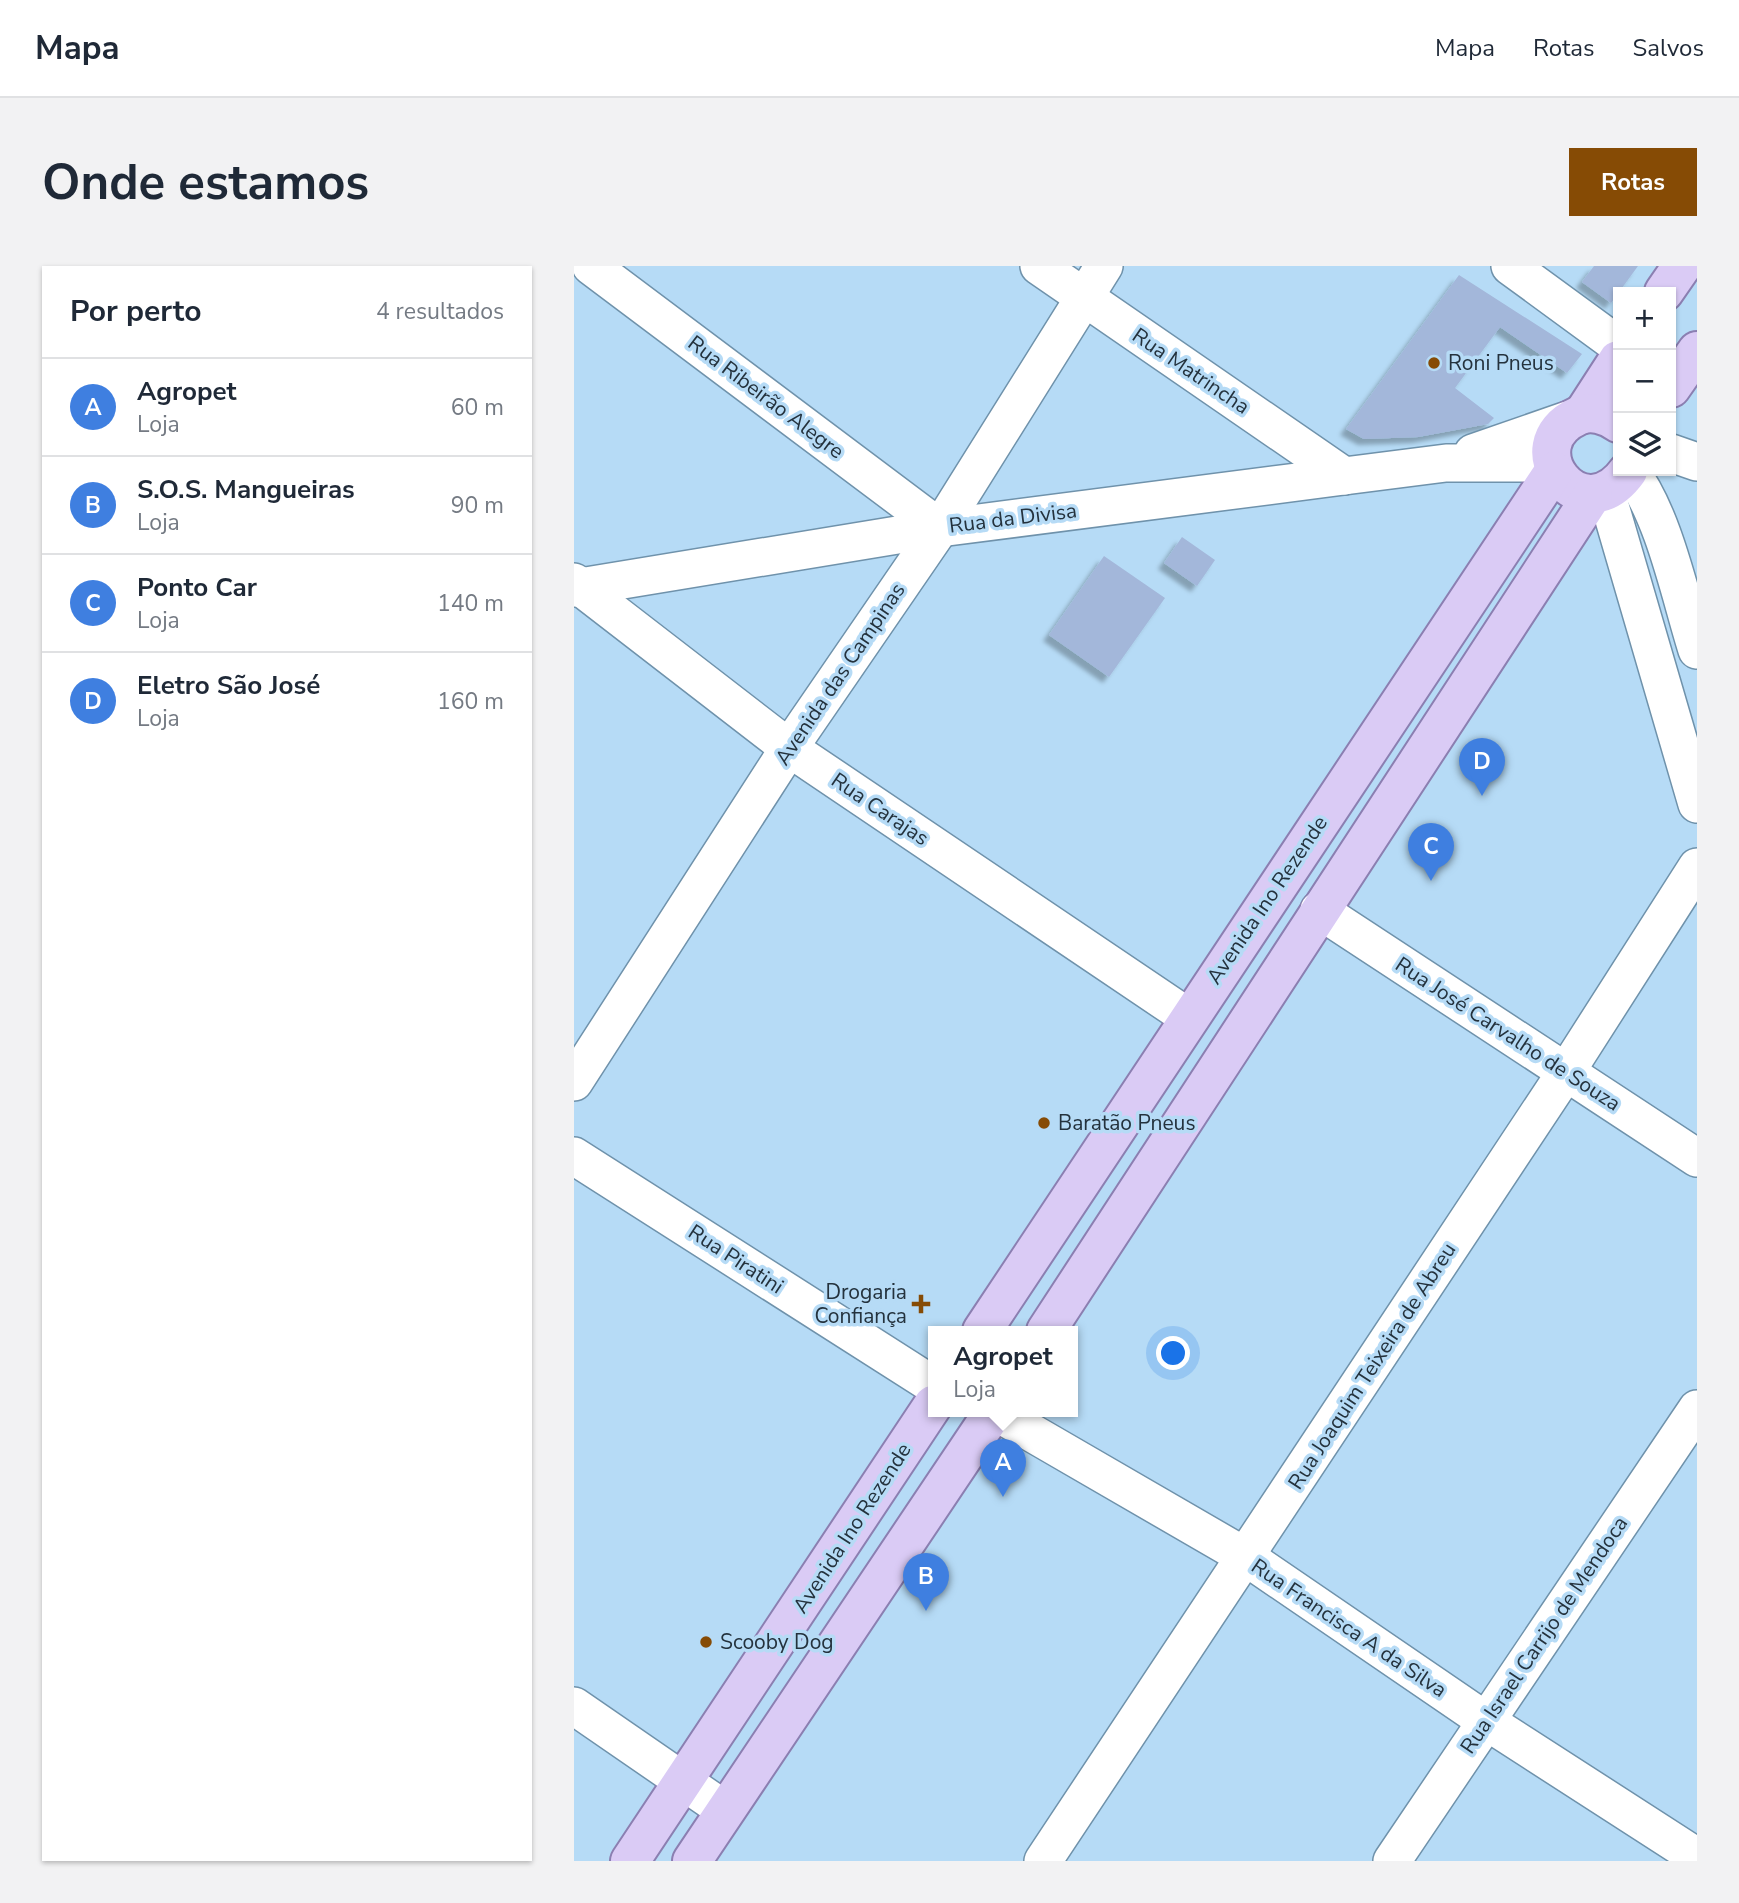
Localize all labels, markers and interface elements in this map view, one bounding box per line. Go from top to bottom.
text: Mapa [35,26,120,71]
text: Mapa [1435,32,1495,64]
text: Rotas [1533,32,1595,64]
text: Salvos [1633,32,1704,64]
button: Rotas [1569,148,1697,216]
text: Onde estamos [42,149,369,216]
map controls [1613,287,1676,476]
button: + [1613,287,1676,350]
text: Por perto [70,291,201,332]
text: 4 resultados [376,296,504,327]
street label: Rua Matrincha [1127,321,1255,421]
street label: Rua Ribeirão Alegre [682,329,850,465]
place label: Roni Pneus [1448,349,1554,377]
button: − [1613,350,1676,413]
marker: Roni Pneus [1426,355,1442,371]
text: Agropet [137,374,237,409]
text: A [84,392,102,423]
text: 60 m [451,392,504,423]
text: Loja [137,409,180,440]
button: layers [1613,413,1676,476]
text: S.O.S. Mangueiras [137,472,355,507]
text: B [85,490,101,521]
text: 90 m [451,490,504,521]
street label: Rua da Divisa [948,496,1078,540]
text: Loja [137,507,180,538]
text: Ponto Car [137,570,257,605]
street label: Avenida das Campinas [769,577,911,771]
text: C [85,588,101,619]
text: 140 m [437,588,504,619]
text: Loja [137,605,180,636]
text: Eletro São José [137,668,320,703]
text: D [84,686,102,717]
text: 160 m [437,686,504,717]
text: Loja [137,703,180,734]
pin: D [1459,738,1505,796]
street label: Rua Carajas [826,766,934,852]
street label: Avenida Ino Rezende [1200,810,1334,990]
pin: C [1408,823,1454,881]
street label: Rua José Carvalho de Souza [1390,951,1626,1117]
place label: Baratão Pneus [1058,1109,1196,1137]
marker: Baratão Pneus [1036,1115,1052,1131]
street label: Rua Piratini [683,1218,789,1300]
street label: Rua Joaquim Teixeira de Abreu [1282,1237,1462,1495]
place label: Drogaria Confiança [814,1278,907,1330]
marker: Drogaria Confiança [913,1296,929,1312]
popup [928,1326,1078,1417]
your location [1156,1336,1190,1370]
text: Agropet [953,1339,1053,1374]
text: Loja [953,1374,996,1405]
street label: Avenida Ino Rezende [786,1438,918,1618]
pin: A [980,1439,1026,1497]
street label: Rua Israel Carrijo de Mendoca [1454,1511,1634,1759]
street label: Rua Francisca A da Silva [1246,1552,1452,1704]
pin: B [903,1553,949,1611]
place label: Scooby Dog [720,1628,834,1656]
marker: Scooby Dog [698,1634,714,1650]

